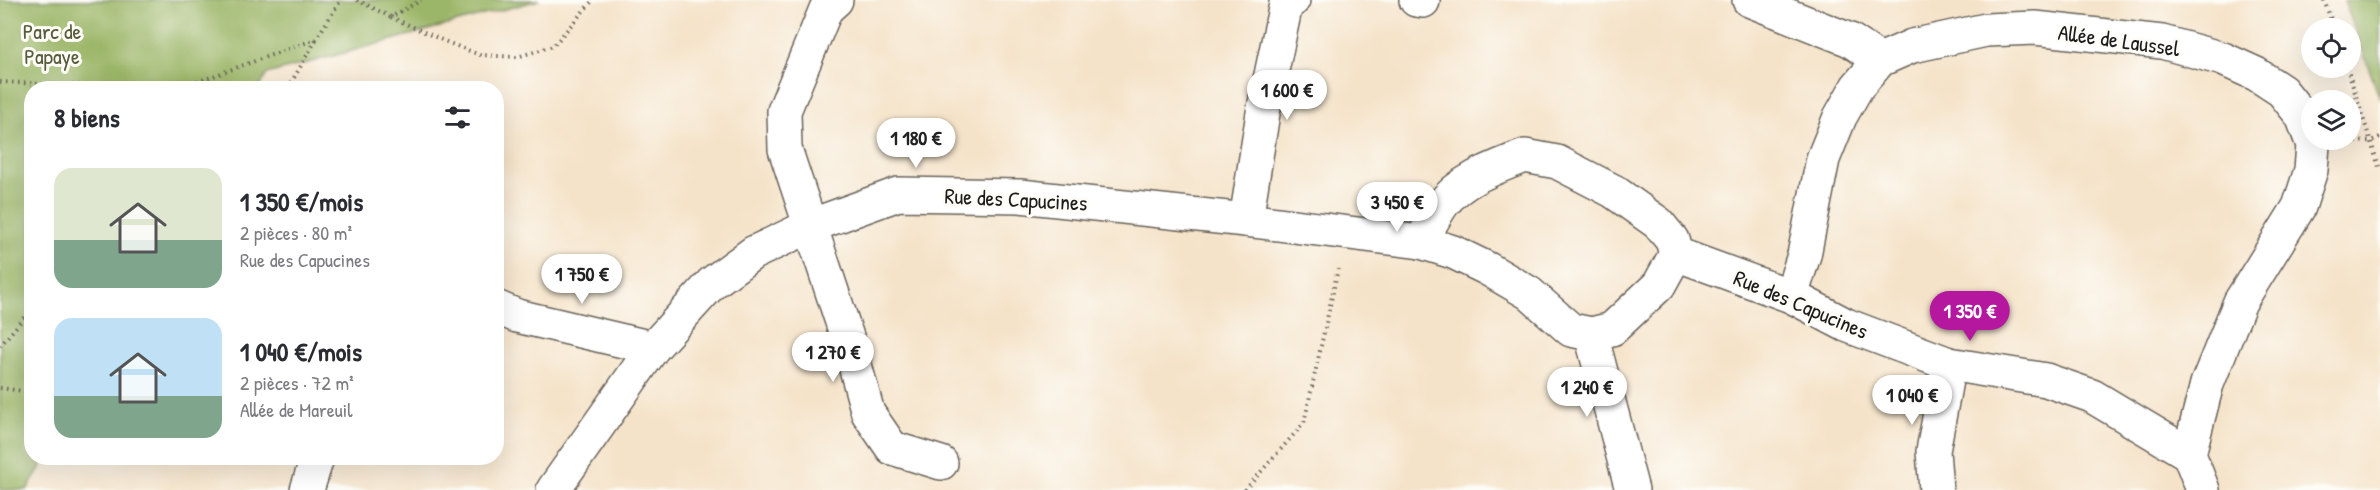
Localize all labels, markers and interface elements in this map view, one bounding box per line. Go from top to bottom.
park label: Parc de Papaye [23,16,82,71]
street label: Allée de Laussel [2056,17,2182,63]
map controls [2301,18,2361,150]
button: locate [2301,18,2361,78]
pin: 1 600 € [1232,70,1342,121]
text: 1 600 € [1261,76,1313,103]
button: layers [2301,90,2361,150]
text: 8 biens [54,100,120,135]
icon: filters [441,101,474,134]
pin: 1 180 € [861,118,971,169]
text: 1 180 € [891,124,941,151]
street label: Rue des Capucines [944,180,1088,218]
pin: 3 450 € [1342,182,1452,233]
text: 1 350 €/mois [240,184,363,219]
text: 3 450 € [1371,188,1423,215]
icon: home [102,192,174,264]
text: 2 pièces · 80 m² [240,219,352,246]
text: Rue des Capucines [240,246,370,273]
pin: 1 750 € [527,254,637,305]
text: 1 750 € [555,260,609,287]
street label: Rue des Capucines [1729,262,1873,346]
pin: 1 350 € [1915,291,2025,342]
text: 1 350 € [1944,297,1996,324]
pin: 1 270 € [778,332,888,383]
text: 1 040 €/mois [240,334,362,369]
text: 1 270 € [806,338,860,365]
icon: home [102,342,174,414]
pin: 1 240 € [1532,367,1642,418]
text: 2 pièces · 72 m² [240,369,354,396]
text: 1 240 € [1561,373,1613,400]
pin: 1 040 € [1857,375,1967,426]
text: 1 040 € [1886,381,1938,408]
text: Allée de Mareuil [240,396,352,423]

